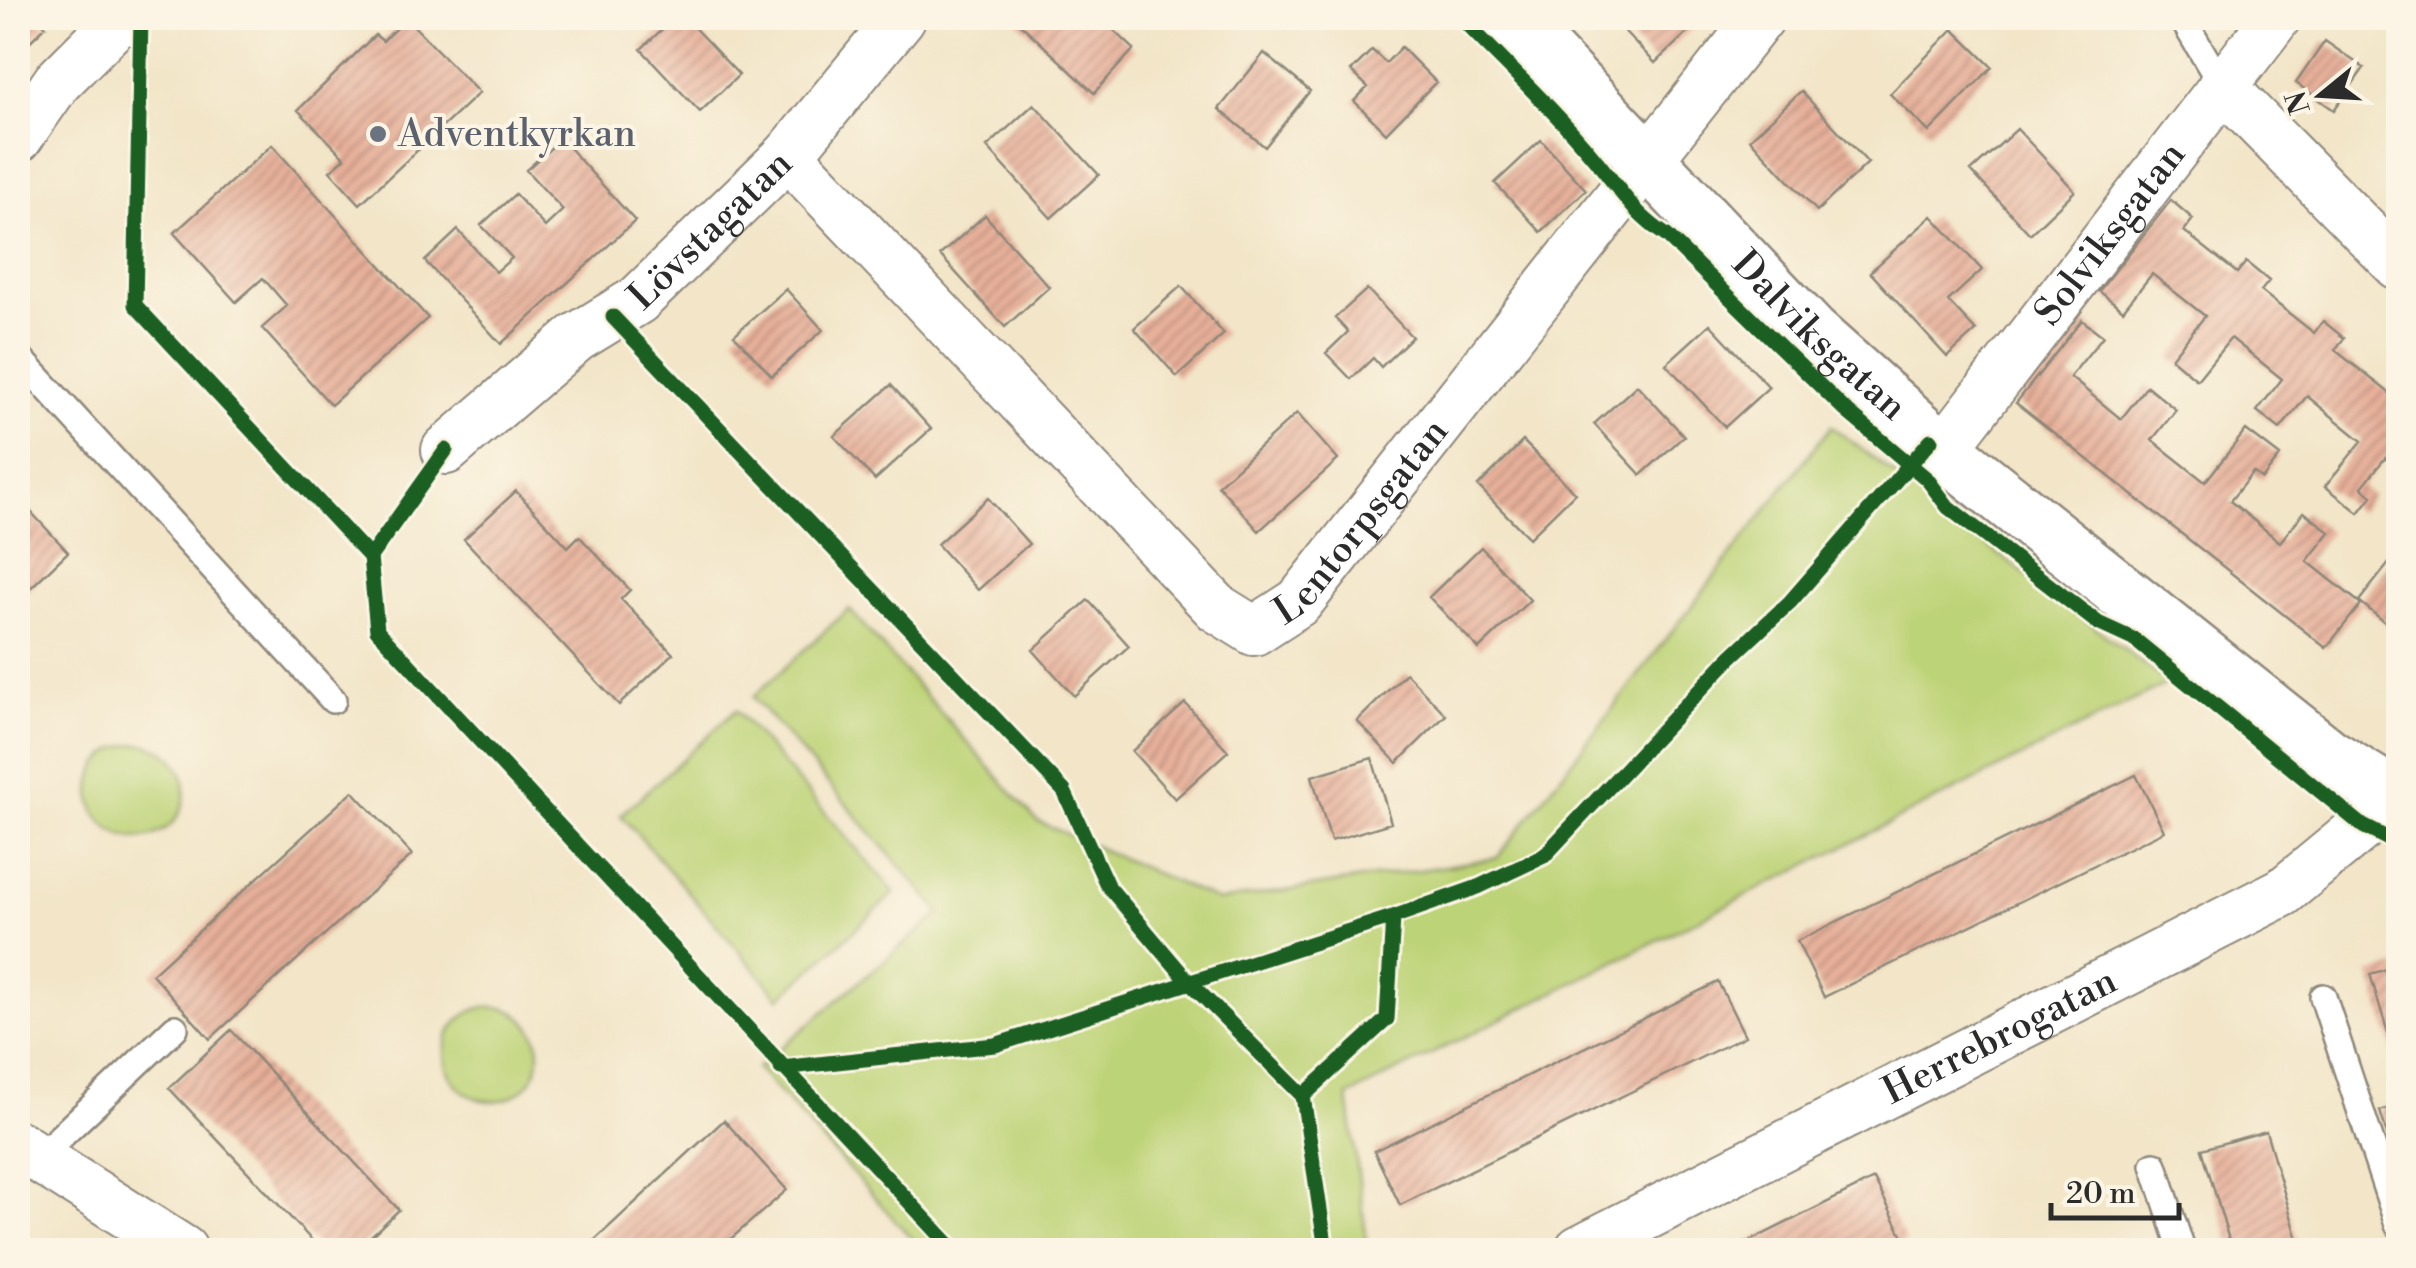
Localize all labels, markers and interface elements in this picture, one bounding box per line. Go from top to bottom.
north arrow [2271,45,2371,145]
text: N [2279,86,2319,118]
place label: Adventkyrkan [397,111,636,158]
marker: Adventkyrkan [367,123,389,145]
street label: Solviksgatan [2025,132,2195,335]
street label: Lövstagatan [619,140,802,320]
street label: Dalviksgatan [1722,241,1916,430]
street label: Lentorpsgatan [1265,409,1458,635]
street label: Herrebrogatan [1875,957,2124,1115]
scale bar [2051,1158,2178,1220]
text: 20 m [2066,1175,2135,1213]

